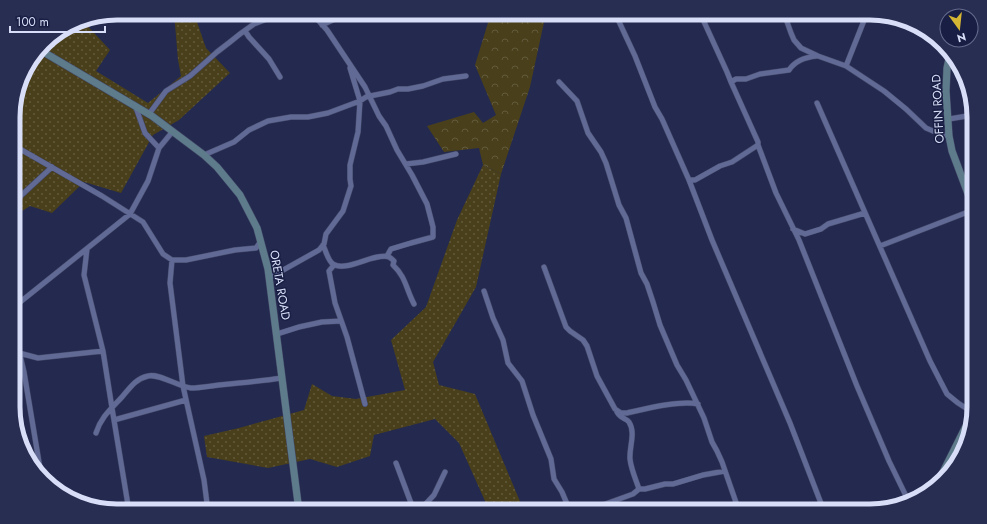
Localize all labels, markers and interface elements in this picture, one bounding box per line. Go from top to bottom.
scale bar [10,8,105,34]
north arrow [939,8,979,48]
text: 100 m [16,13,49,31]
text: N [955,29,968,47]
street label: OFFIN ROAD [927,74,949,144]
street label: ORETA ROAD [265,249,295,321]

